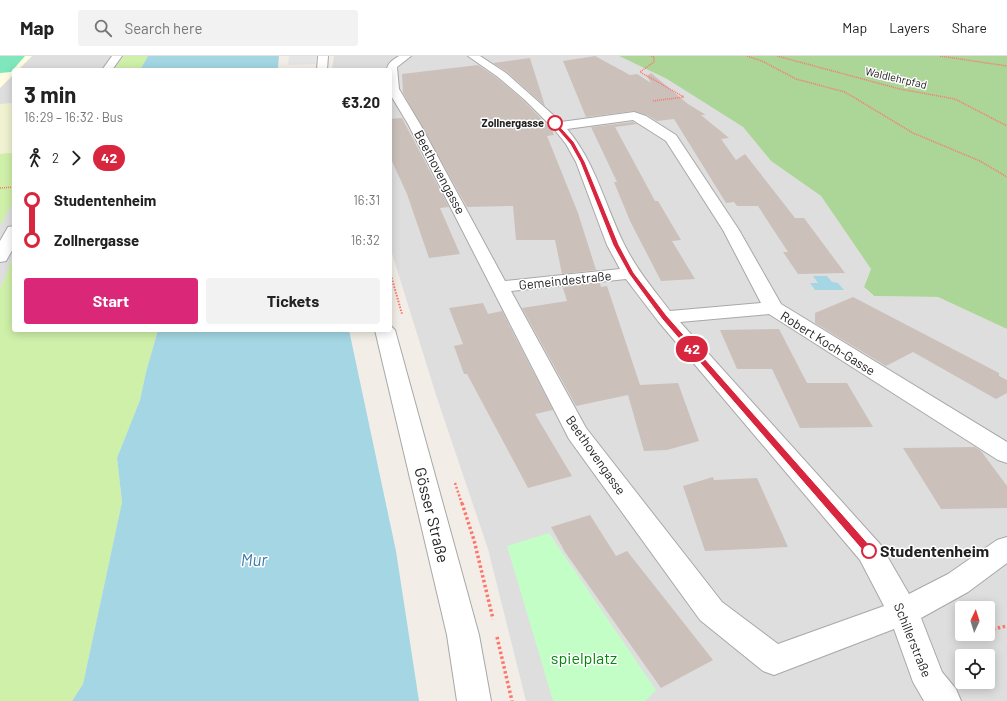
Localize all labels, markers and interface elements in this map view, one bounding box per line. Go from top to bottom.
search box [78,10,358,46]
text: Map [20,16,54,39]
icon: search [92,17,114,39]
text: Search here [124,19,202,37]
text: Map [842,19,867,36]
text: Layers [889,19,930,36]
text: Share [952,19,987,36]
street label: Waldlehrpfad [864,64,928,91]
text: 3 min [24,81,76,107]
text: €3.20 [341,93,380,111]
text: 16:29 – 16:32 · Bus [24,109,123,125]
marker: Zollnergasse [547,115,563,131]
place label: Zollnergasse [482,116,544,129]
street label: Beethovengasse [411,127,469,217]
icon: walk [24,147,46,169]
icon: forward [65,147,87,169]
text: 42 [101,149,117,166]
text: 2 [52,150,59,166]
text: Studentenheim [54,191,156,209]
text: 16:31 [353,192,380,208]
text: Zollnergasse [54,231,139,249]
text: 16:32 [351,232,380,248]
street label: Gemeindestraße [518,267,612,293]
button: Start [24,278,198,324]
button: Tickets [206,278,380,324]
street label: Robert Koch-Gasse [778,307,878,379]
line badge: 42 [674,336,710,362]
text: 42 [684,340,700,357]
street label: Beethovengasse [563,412,629,498]
street label: Gösser Straße [411,465,454,565]
place label: Studentenheim [880,541,989,560]
marker: Studentenheim [861,543,877,559]
water label: Mur [241,549,268,569]
street label: Schillerstraße [891,600,935,680]
north arrow [955,601,995,641]
map controls [955,601,995,689]
park label: spielplatz [551,648,617,667]
button: locate [955,649,995,689]

